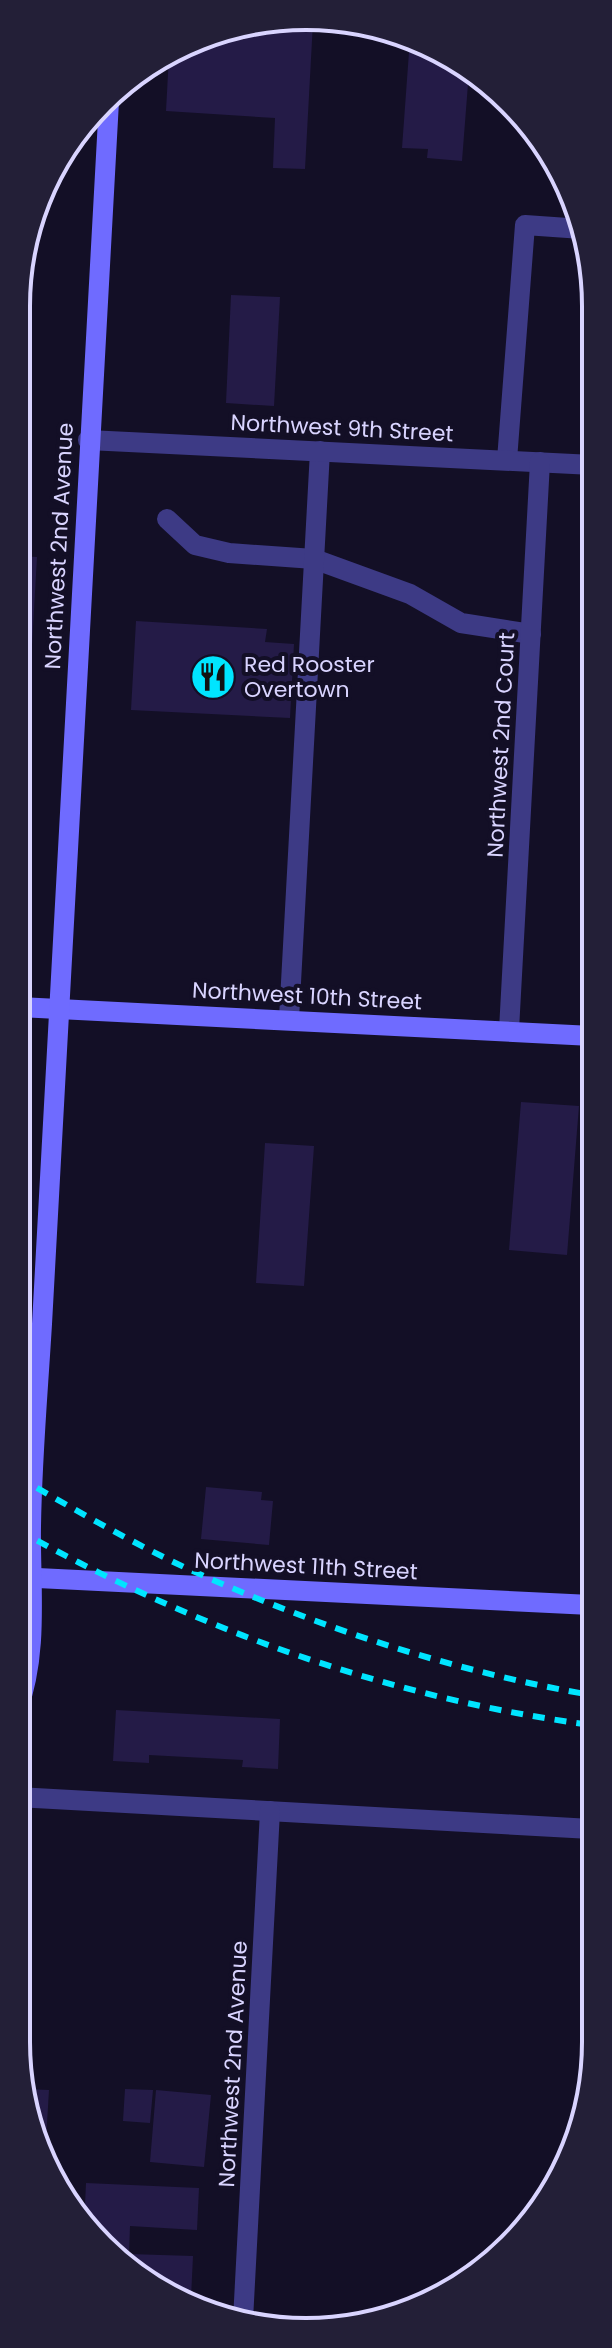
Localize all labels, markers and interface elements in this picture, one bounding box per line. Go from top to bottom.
street label: Northwest 9th Street [230,407,454,449]
street label: Northwest 2nd Avenue [37,422,81,670]
street label: Northwest 2nd Court [480,631,522,859]
place label: Red Rooster Overtown [244,649,375,705]
restaurant icon: Red Rooster Overtown [189,653,237,701]
street label: Northwest 10th Street [191,974,423,1018]
street label: Northwest 11th Street [194,1545,418,1587]
street label: Northwest 2nd Avenue [211,1940,255,2188]

